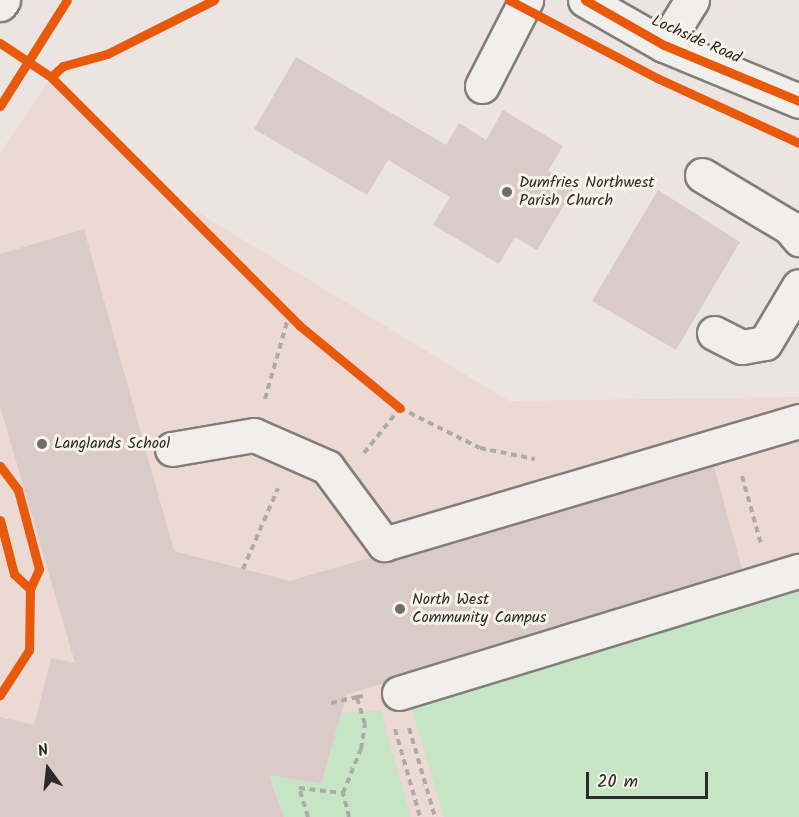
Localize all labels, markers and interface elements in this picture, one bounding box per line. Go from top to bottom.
street label: Lochside Road [648,12,744,68]
place label: Dumfries Northwest Parish Church [519,173,654,211]
marker: Dumfries Northwest Parish Church [500,185,514,199]
place label: Langlands School [54,434,170,454]
marker: Langlands School [35,437,49,451]
place label: North West Community Campus [412,590,546,628]
marker: North West Community Campus [393,602,407,616]
text: N [35,738,51,765]
north arrow [18,739,78,799]
scale bar [589,760,710,798]
text: 20 m [597,768,638,797]

